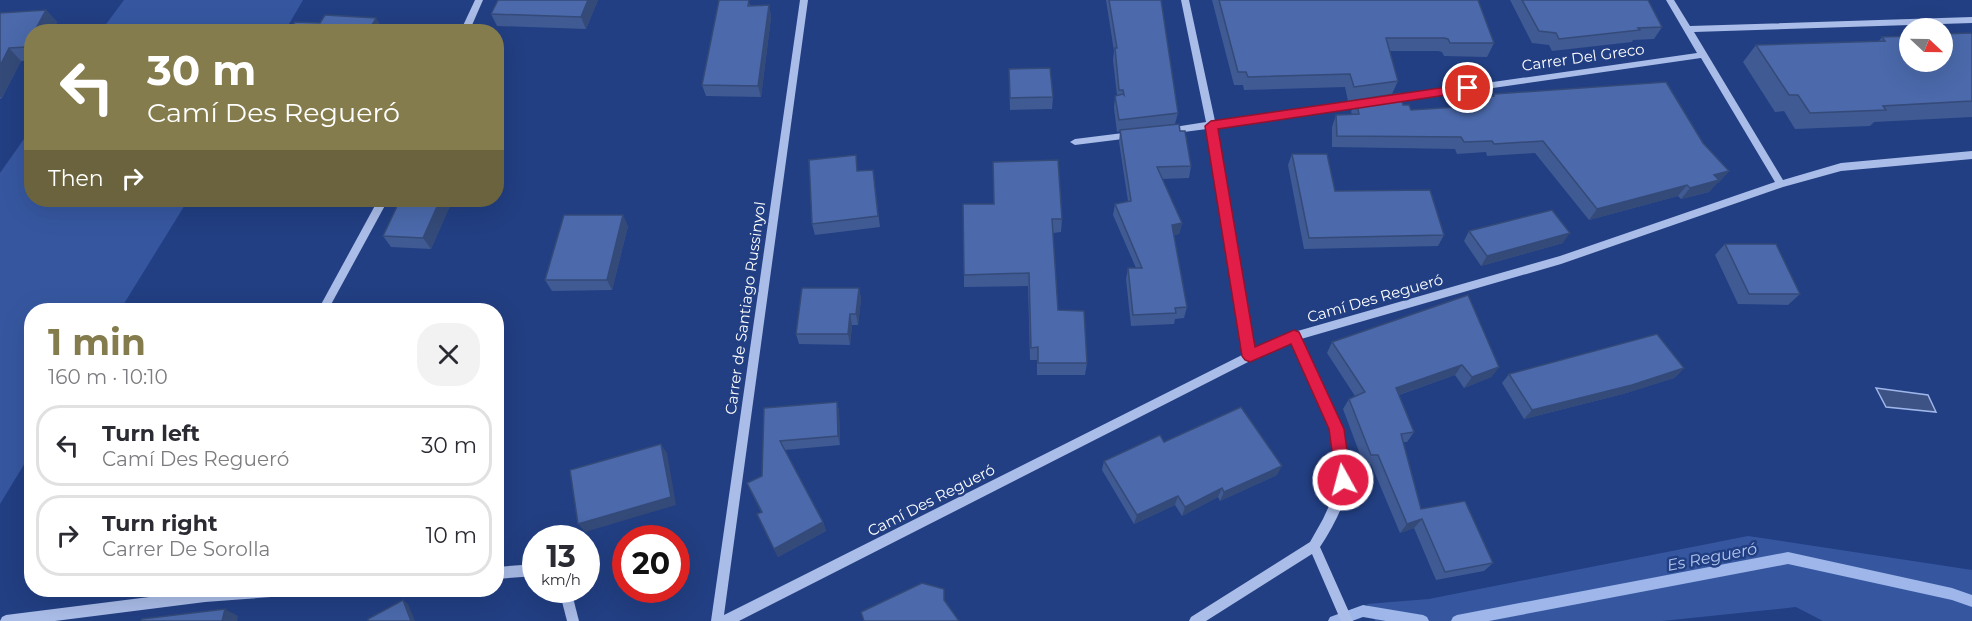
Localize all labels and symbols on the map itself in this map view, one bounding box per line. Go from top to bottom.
north arrow [1899,18,1953,72]
street label: Carrer Del Greco [1520,39,1646,75]
pin [1442,62,1493,113]
street label: Carrer de Santiago Russinyol [721,200,769,416]
street label: Camí Des Regueró [1305,270,1445,326]
position arrow [1311,448,1375,512]
street label: Camí Des Regueró [864,460,998,540]
speed limit sign: 20 [612,525,690,603]
water label: Es Regueró [1665,539,1759,575]

